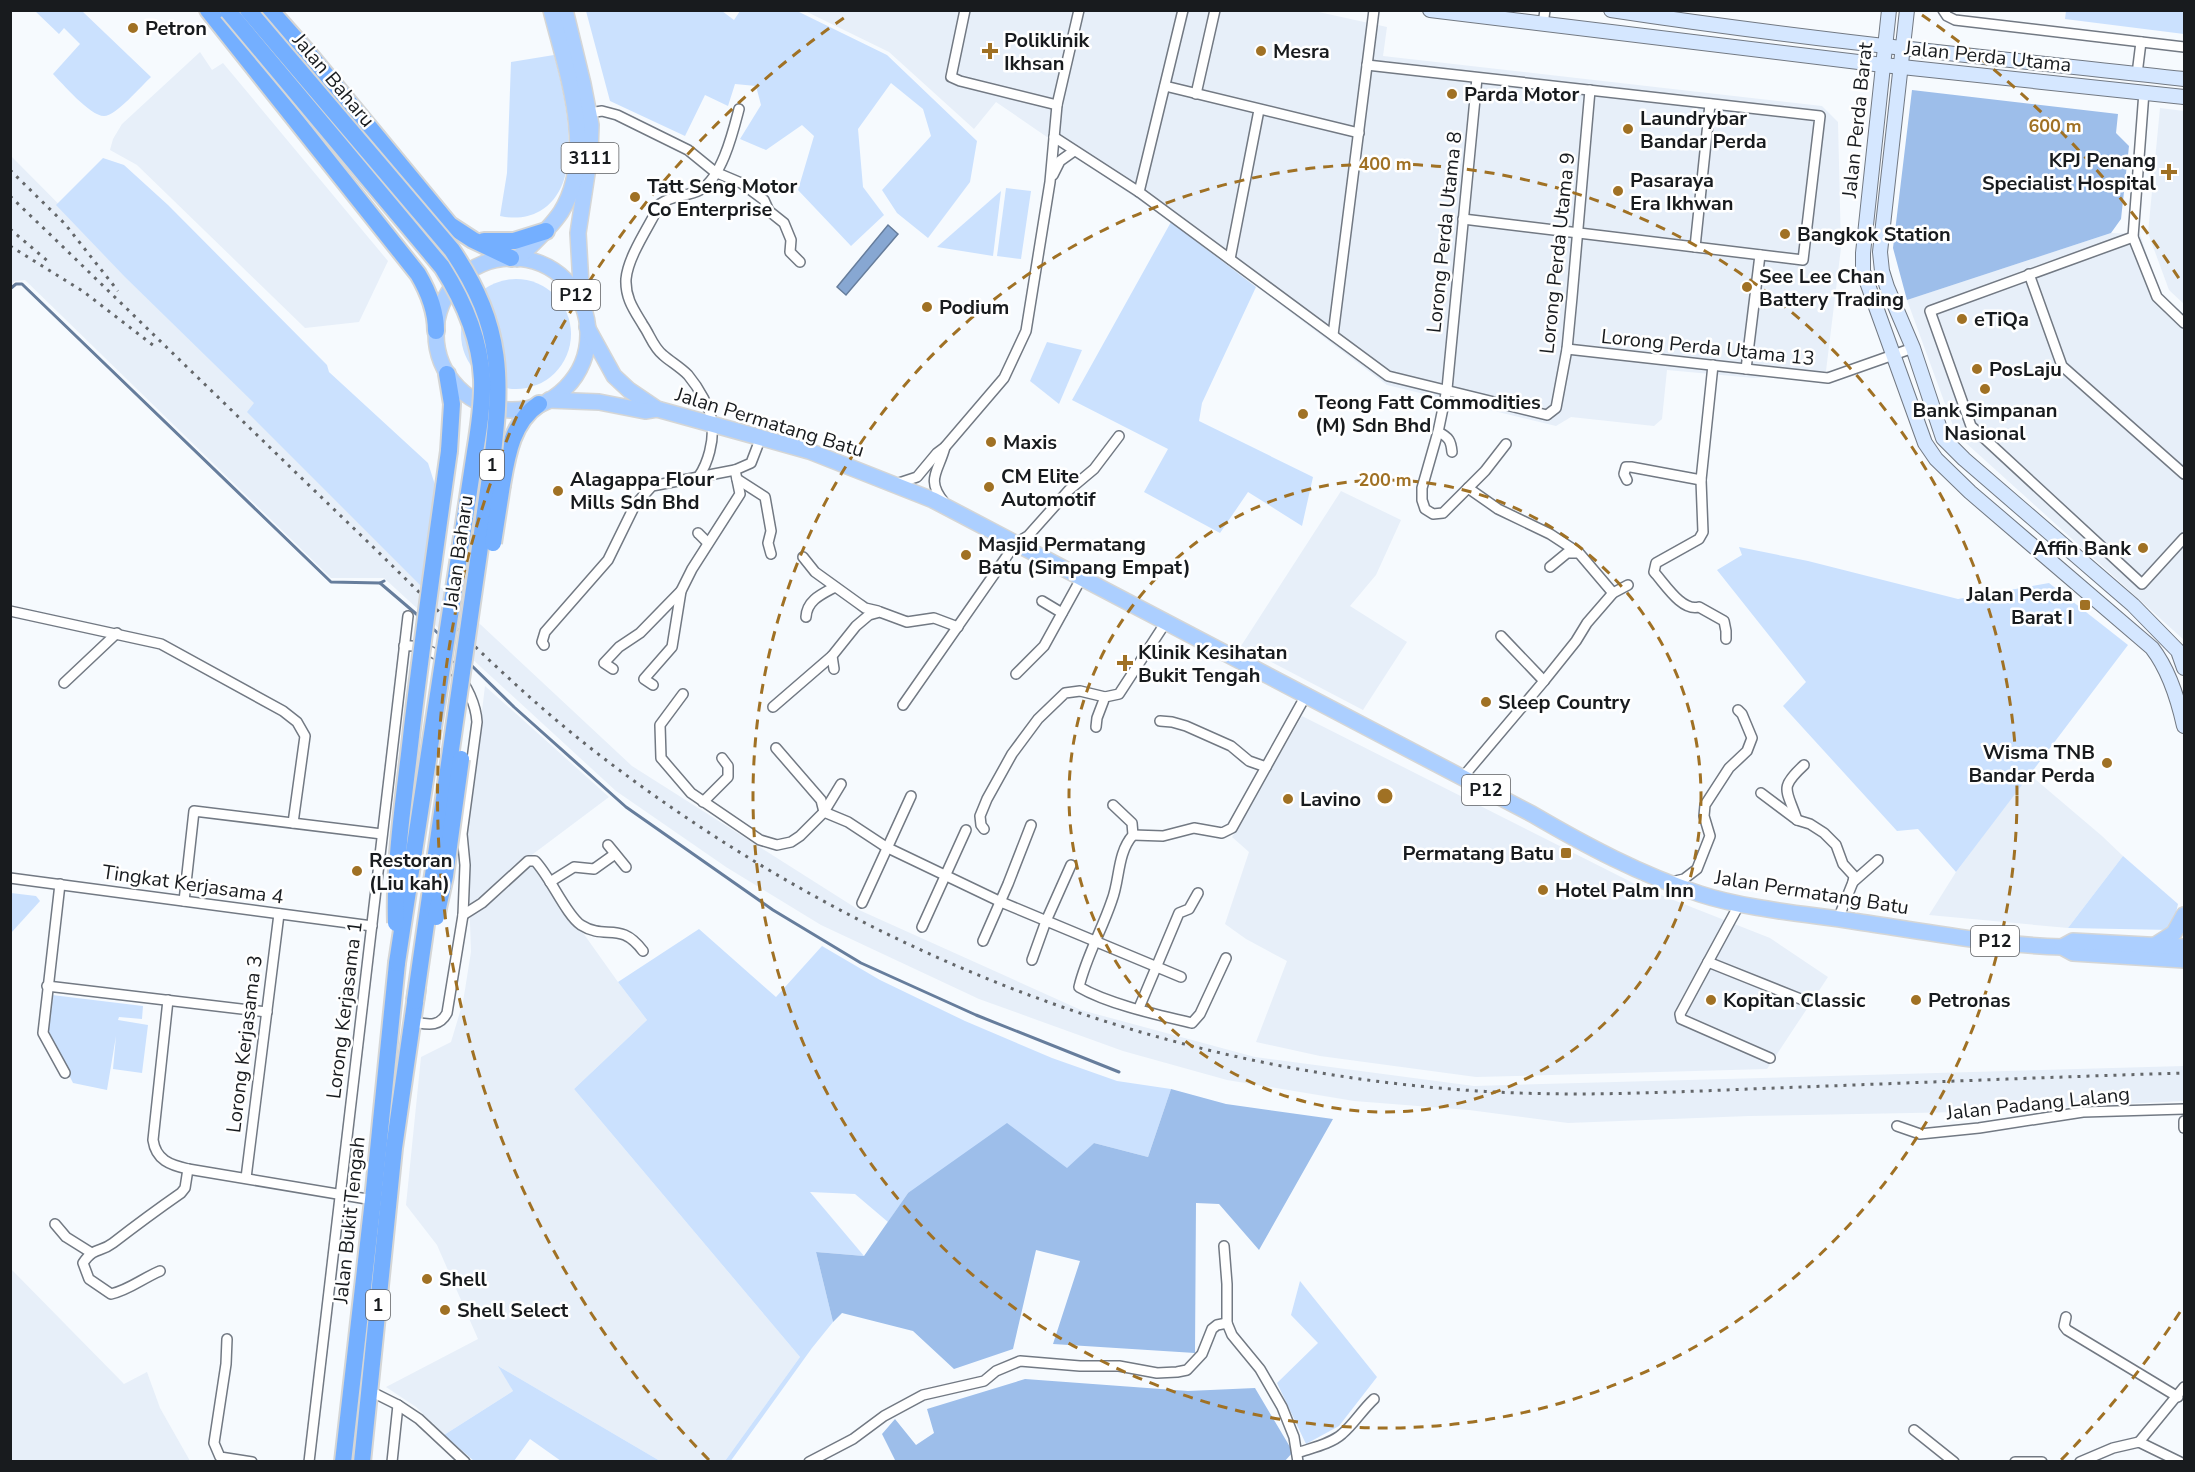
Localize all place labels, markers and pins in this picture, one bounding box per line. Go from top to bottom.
place label: Petron [145,15,207,42]
marker: Petron [126,21,140,35]
place label: Poliklinik Ikhsan [1004,27,1091,77]
place label: Mesra [1273,38,1330,65]
marker: Poliklinik Ikhsan [981,42,999,60]
marker: Mesra [1254,44,1268,58]
place label: Parda Motor [1464,81,1579,108]
marker: Parda Motor [1445,87,1459,101]
place label: Laundrybar Bandar Perda [1640,105,1767,155]
marker: Laundrybar Bandar Perda [1621,122,1635,136]
place label: KPJ Penang Specialist Hospital [1982,147,2157,197]
marker: KPJ Penang Specialist Hospital [2160,163,2178,181]
place label: Pasaraya Era Ikhwan [1630,167,1733,217]
place label: Tatt Seng Motor Co Enterprise [647,173,798,223]
marker: Pasaraya Era Ikhwan [1611,184,1625,198]
marker: Tatt Seng Motor Co Enterprise [628,190,642,204]
place label: Bangkok Station [1797,221,1951,248]
marker: Bangkok Station [1778,227,1792,241]
place label: See Lee Chan Battery Trading [1759,263,1904,313]
marker: See Lee Chan Battery Trading [1740,280,1754,294]
place label: Podium [939,294,1009,321]
marker: Podium [920,300,934,314]
place label: eTiQa [1974,306,2029,333]
marker: eTiQa [1955,312,1969,326]
place label: PosLaju [1989,356,2062,383]
marker: PosLaju [1970,362,1984,376]
marker: Bank Simpanan Nasional [1978,382,1992,396]
place label: Teong Fatt Commodities (M) Sdn Bhd [1315,389,1541,439]
place label: Bank Simpanan Nasional [1912,397,2058,447]
marker: Teong Fatt Commodities (M) Sdn Bhd [1296,407,1310,421]
place label: Maxis [1003,429,1057,456]
marker: Maxis [984,435,998,449]
place label: CM Elite Automotif [1001,463,1096,513]
place label: Alagappa Flour Mills Sdn Bhd [570,466,714,516]
marker: CM Elite Automotif [982,480,996,494]
marker: Alagappa Flour Mills Sdn Bhd [551,484,565,498]
place label: Masjid Permatang Batu (Simpang Empat) [978,531,1191,581]
place label: Affin Bank [2033,535,2132,562]
marker: Affin Bank [2136,541,2150,555]
marker: Masjid Permatang Batu (Simpang Empat) [959,548,973,562]
place label: Jalan Perda Barat I [1966,581,2073,631]
marker: Jalan Perda Barat I [2078,598,2092,612]
place label: Klinik Kesihatan Bukit Tengah [1138,639,1287,689]
marker: Klinik Kesihatan Bukit Tengah [1116,654,1134,672]
place label: Sleep Country [1498,689,1631,716]
marker: Sleep Country [1479,695,1493,709]
place label: Wisma TNB Bandar Perda [1968,739,2095,789]
marker: Wisma TNB Bandar Perda [2100,756,2114,770]
place label: Lavino [1300,786,1361,813]
centre of rings [1375,786,1395,806]
marker: Lavino [1281,792,1295,806]
place label: Permatang Batu [1403,840,1554,867]
marker: Permatang Batu [1559,846,1573,860]
place label: Restoran (Liu kah) [369,847,452,897]
marker: Restoran (Liu kah) [350,864,364,878]
place label: Hotel Palm Inn [1555,877,1694,904]
marker: Hotel Palm Inn [1536,883,1550,897]
place label: Kopitan Classic [1723,987,1866,1014]
place label: Petronas [1928,987,2011,1014]
marker: Kopitan Classic [1704,993,1718,1007]
marker: Petronas [1909,993,1923,1007]
place label: Shell [439,1266,488,1293]
marker: Shell [420,1272,434,1286]
place label: Shell Select [457,1297,568,1324]
marker: Shell Select [438,1303,452,1317]

